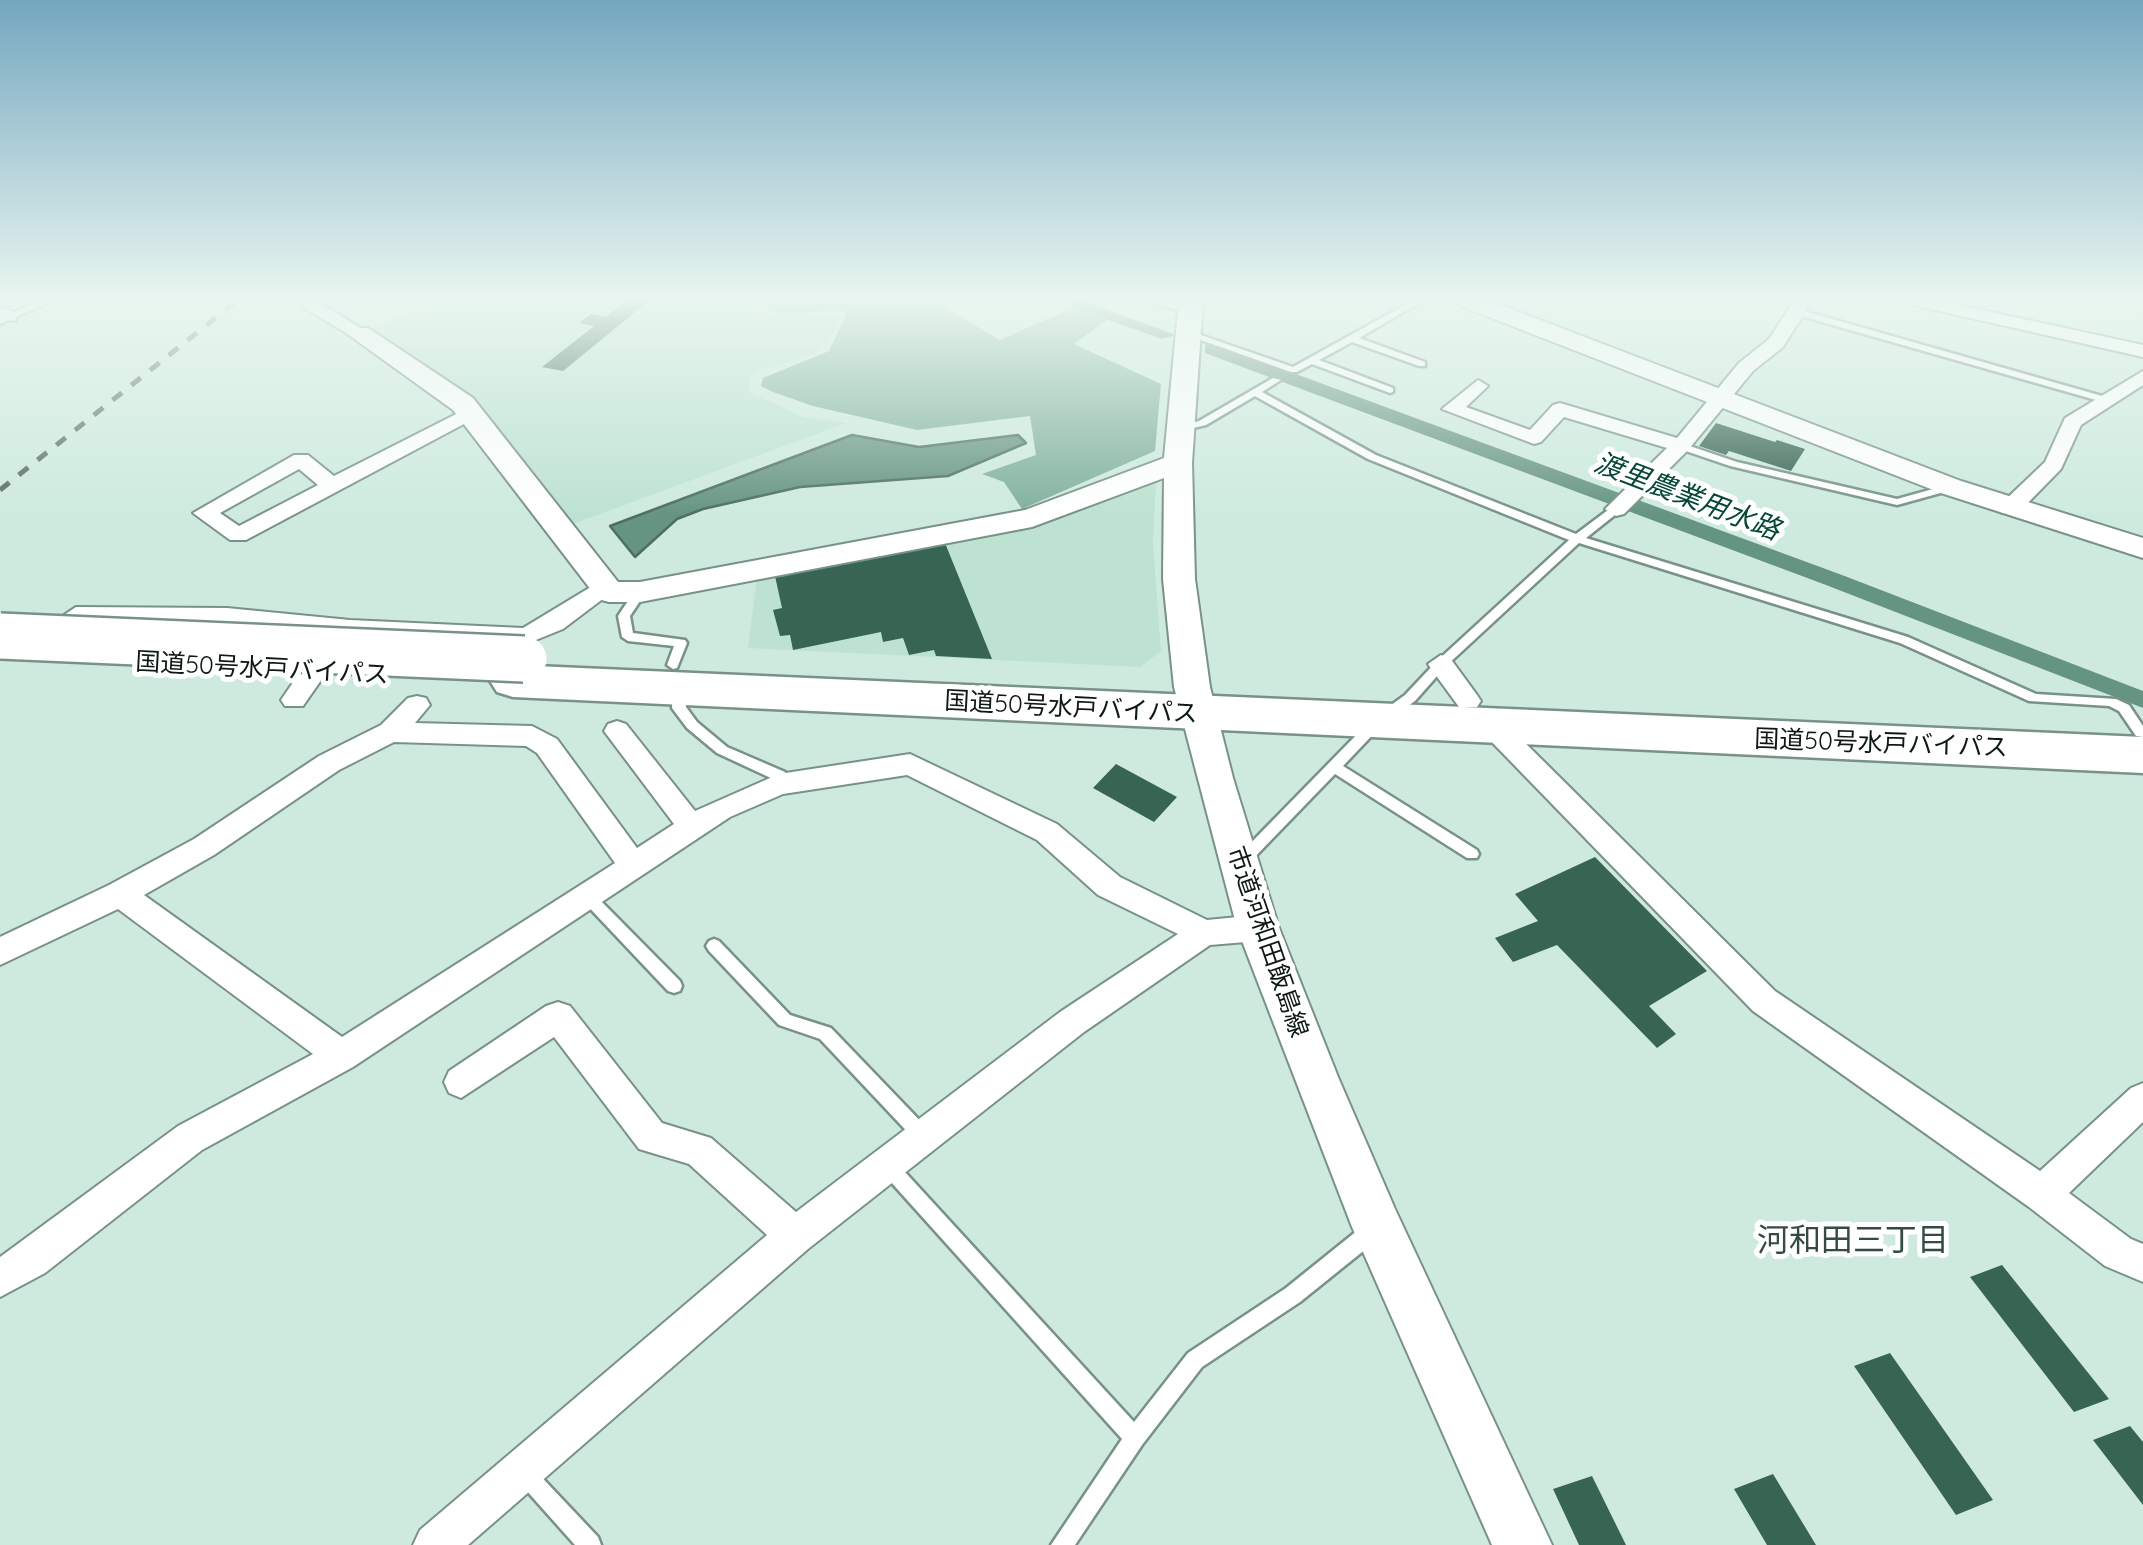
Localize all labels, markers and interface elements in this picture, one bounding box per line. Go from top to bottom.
water label: 渡里農業用水路 [1589,446,1785,548]
street label: 国道50号水戸バイパス [135,647,389,691]
street label: 国道50号水戸バイパス [944,686,1198,730]
street label: 国道50号水戸バイパス [1754,725,2008,763]
street label: 市道河和田飯島線 [1220,843,1314,1041]
district label: 河和田三丁目 [1757,1222,1949,1260]

